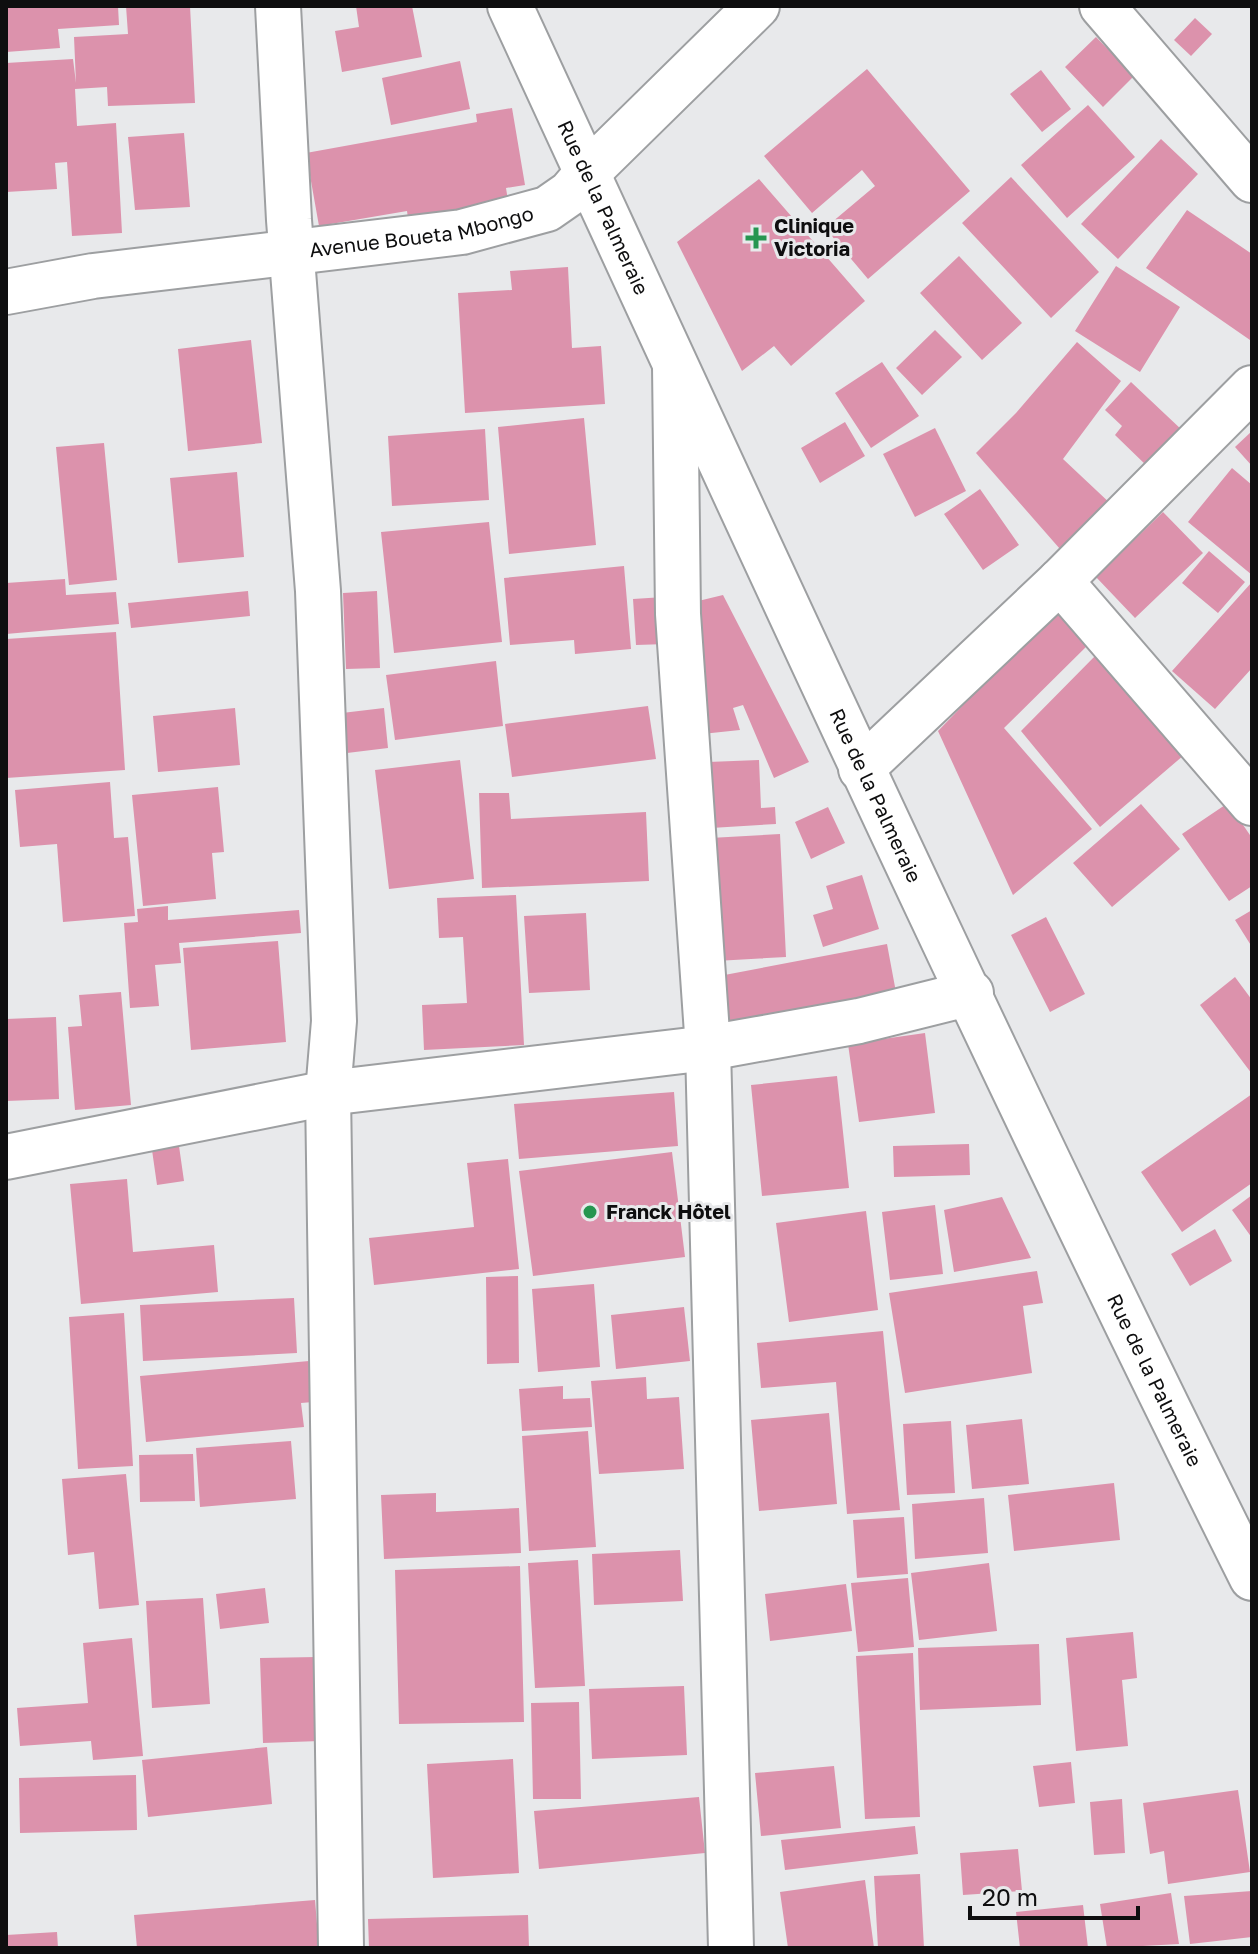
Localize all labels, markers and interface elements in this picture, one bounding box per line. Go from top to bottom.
street label: Rue de la Palmeraie [553,116,654,298]
street label: Avenue Boueta Mbongo [308,200,536,261]
place label: Clinique Victoria [774,213,854,260]
marker: Clinique Victoria [745,227,767,249]
street label: Rue de la Palmeraie [825,704,927,886]
place label: Franck Hôtel [606,1199,731,1223]
marker: Franck Hôtel [581,1203,599,1221]
street label: Rue de la Palmeraie [1103,1290,1208,1470]
scale bar [970,1870,1138,1920]
text: 20 m [982,1882,1038,1911]

